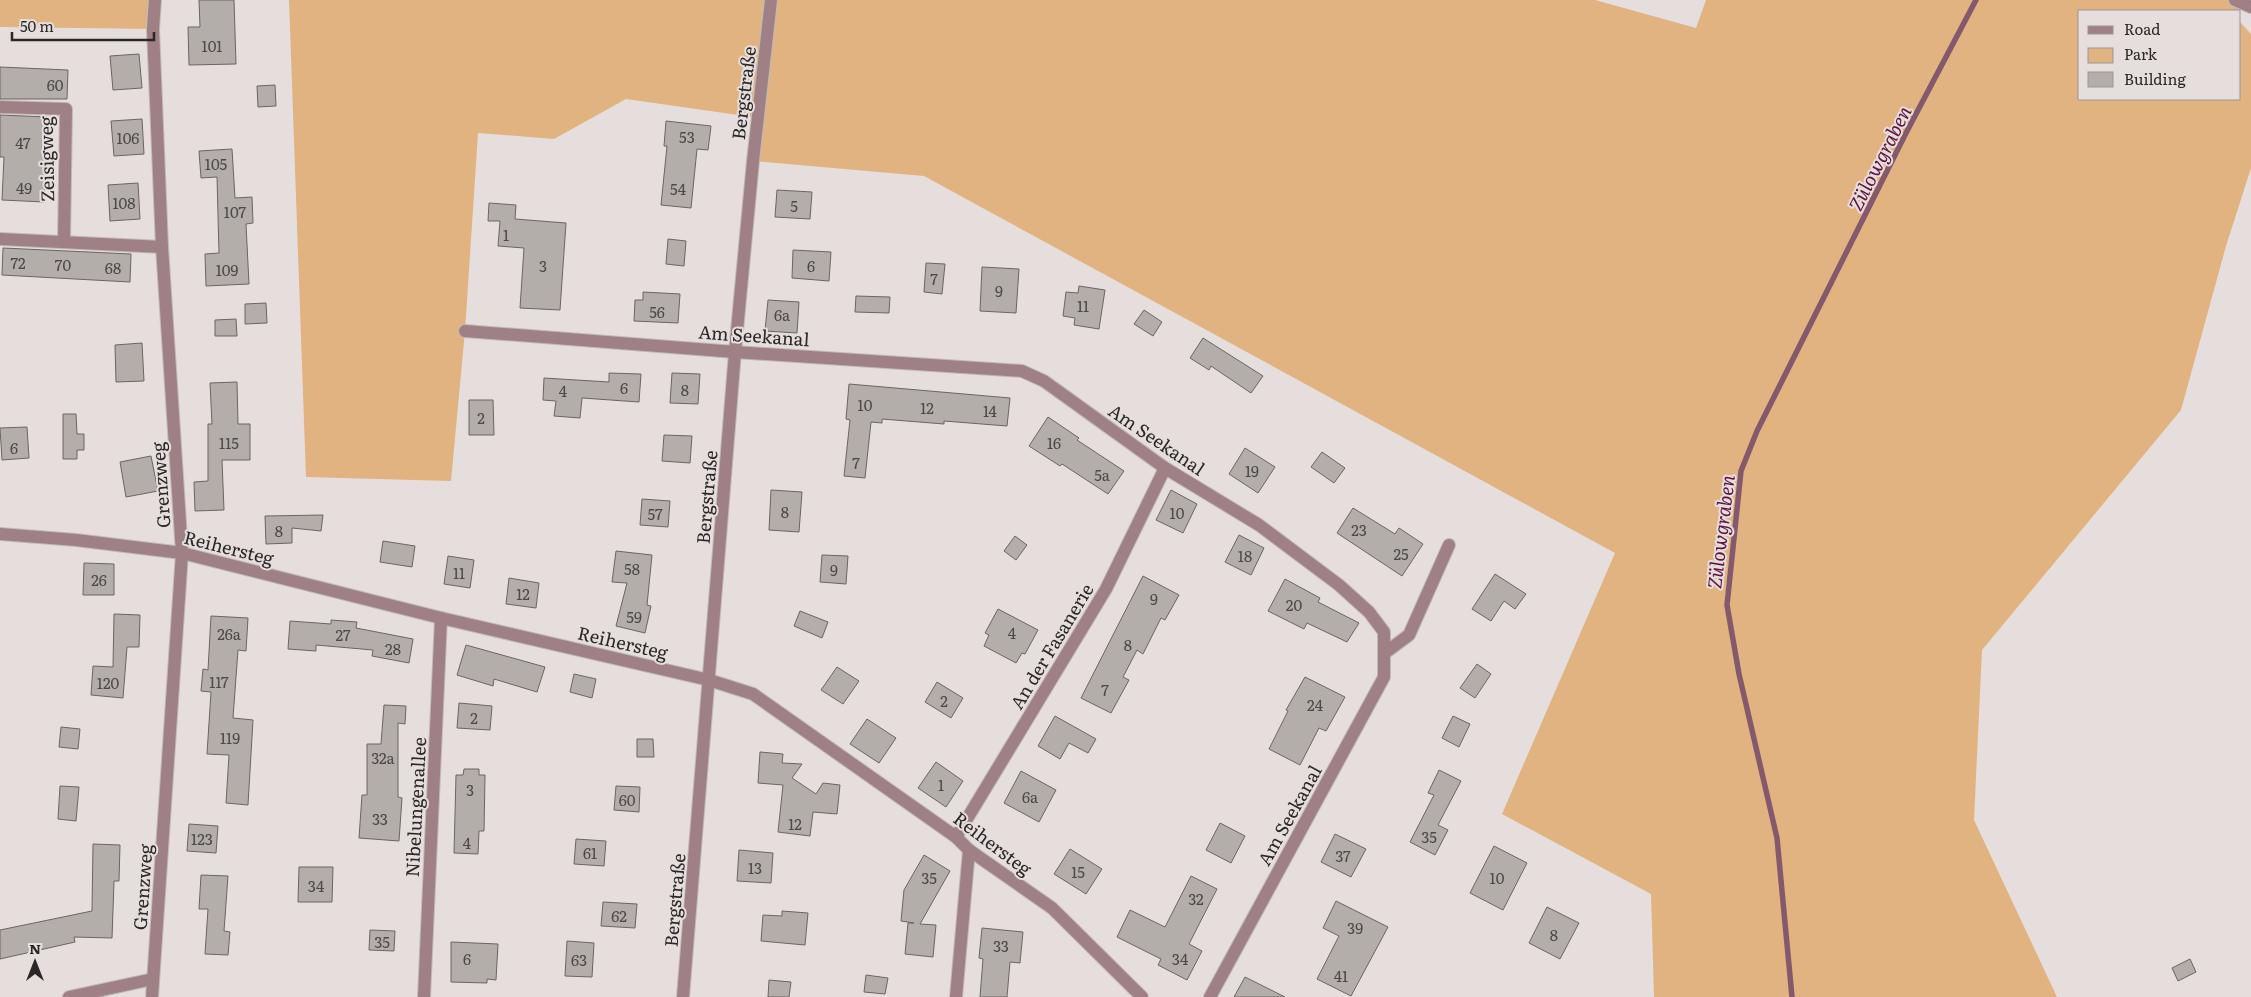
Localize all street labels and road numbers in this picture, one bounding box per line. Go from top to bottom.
street label: Bergstraße [724,45,762,141]
street label: Zeisigweg [32,115,60,202]
street label: Am Seekanal [698,318,810,352]
street label: Am Seekanal [1103,397,1211,481]
street label: Grenzweg [143,440,176,529]
street label: Bergstraße [688,449,724,545]
street label: Reihersteg [181,523,278,571]
street label: An der Fasanerie [1003,578,1099,714]
street label: Reihersteg [575,619,672,666]
street label: Nibelungenallee [398,736,432,878]
street label: Am Seekanal [1250,760,1328,870]
street label: Reihersteg [948,805,1039,882]
street label: Grenzweg [126,842,159,931]
street label: Bergstraße [656,852,692,948]

